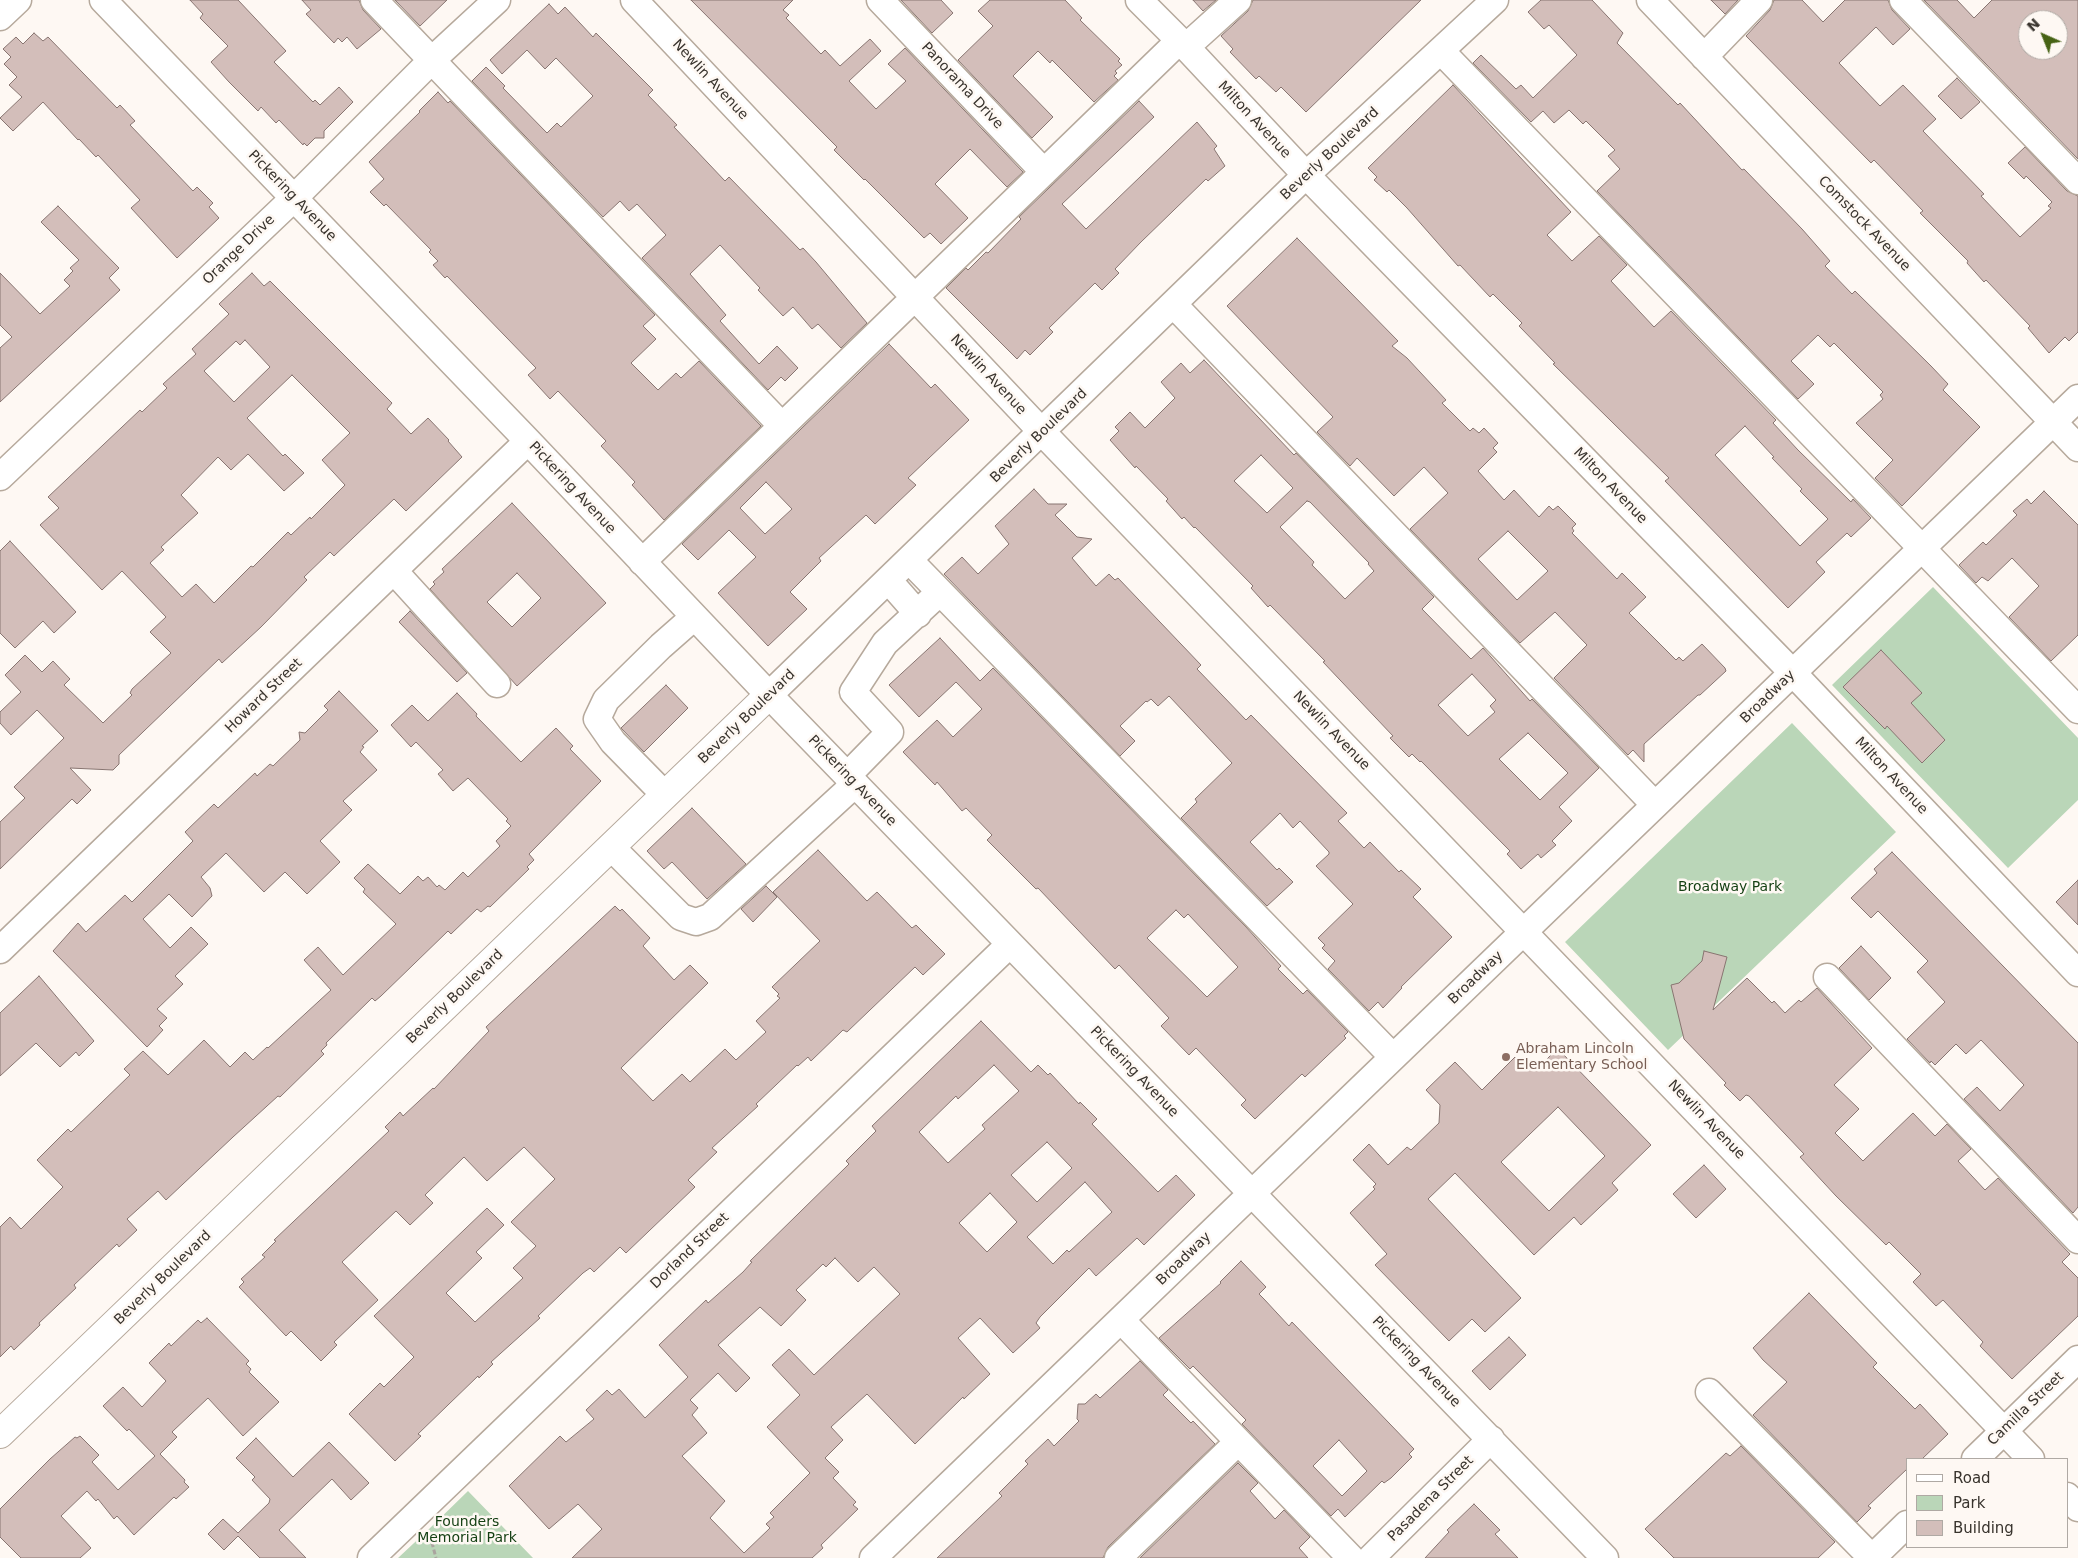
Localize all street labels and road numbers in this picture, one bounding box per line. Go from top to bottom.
street label: Newlin Avenue [669,36,751,124]
street label: Panorama Drive [918,39,1006,133]
street label: Milton Avenue [1214,78,1294,162]
street label: Beverly Boulevard [1277,104,1383,204]
street label: Pickering Avenue [244,147,340,245]
street label: Comstock Avenue [1814,173,1914,275]
street label: Orange Drive [200,211,278,289]
street label: Newlin Avenue [947,331,1029,419]
street label: Beverly Boulevard [987,385,1091,487]
street label: Pickering Avenue [525,438,619,538]
street label: Milton Avenue [1569,444,1651,528]
street label: Howard Street [222,655,306,737]
street label: Beverly Boulevard [695,666,799,768]
street label: Broadway [1737,667,1799,727]
street label: Newlin Avenue [1289,688,1373,774]
street label: Pickering Avenue [804,732,900,830]
street label: Milton Avenue [1851,734,1931,818]
street label: Beverly Boulevard [403,946,507,1048]
street label: Broadway [1445,948,1507,1008]
street label: Pickering Avenue [1086,1023,1182,1121]
street label: Newlin Avenue [1664,1077,1748,1163]
street label: Dorland Street [647,1209,733,1293]
street label: Beverly Boulevard [111,1227,215,1329]
street label: Broadway [1153,1229,1215,1289]
street label: Pickering Avenue [1368,1313,1464,1411]
street label: Camilla Street [1984,1368,2068,1450]
street label: Pasadena Street [1385,1453,1477,1545]

